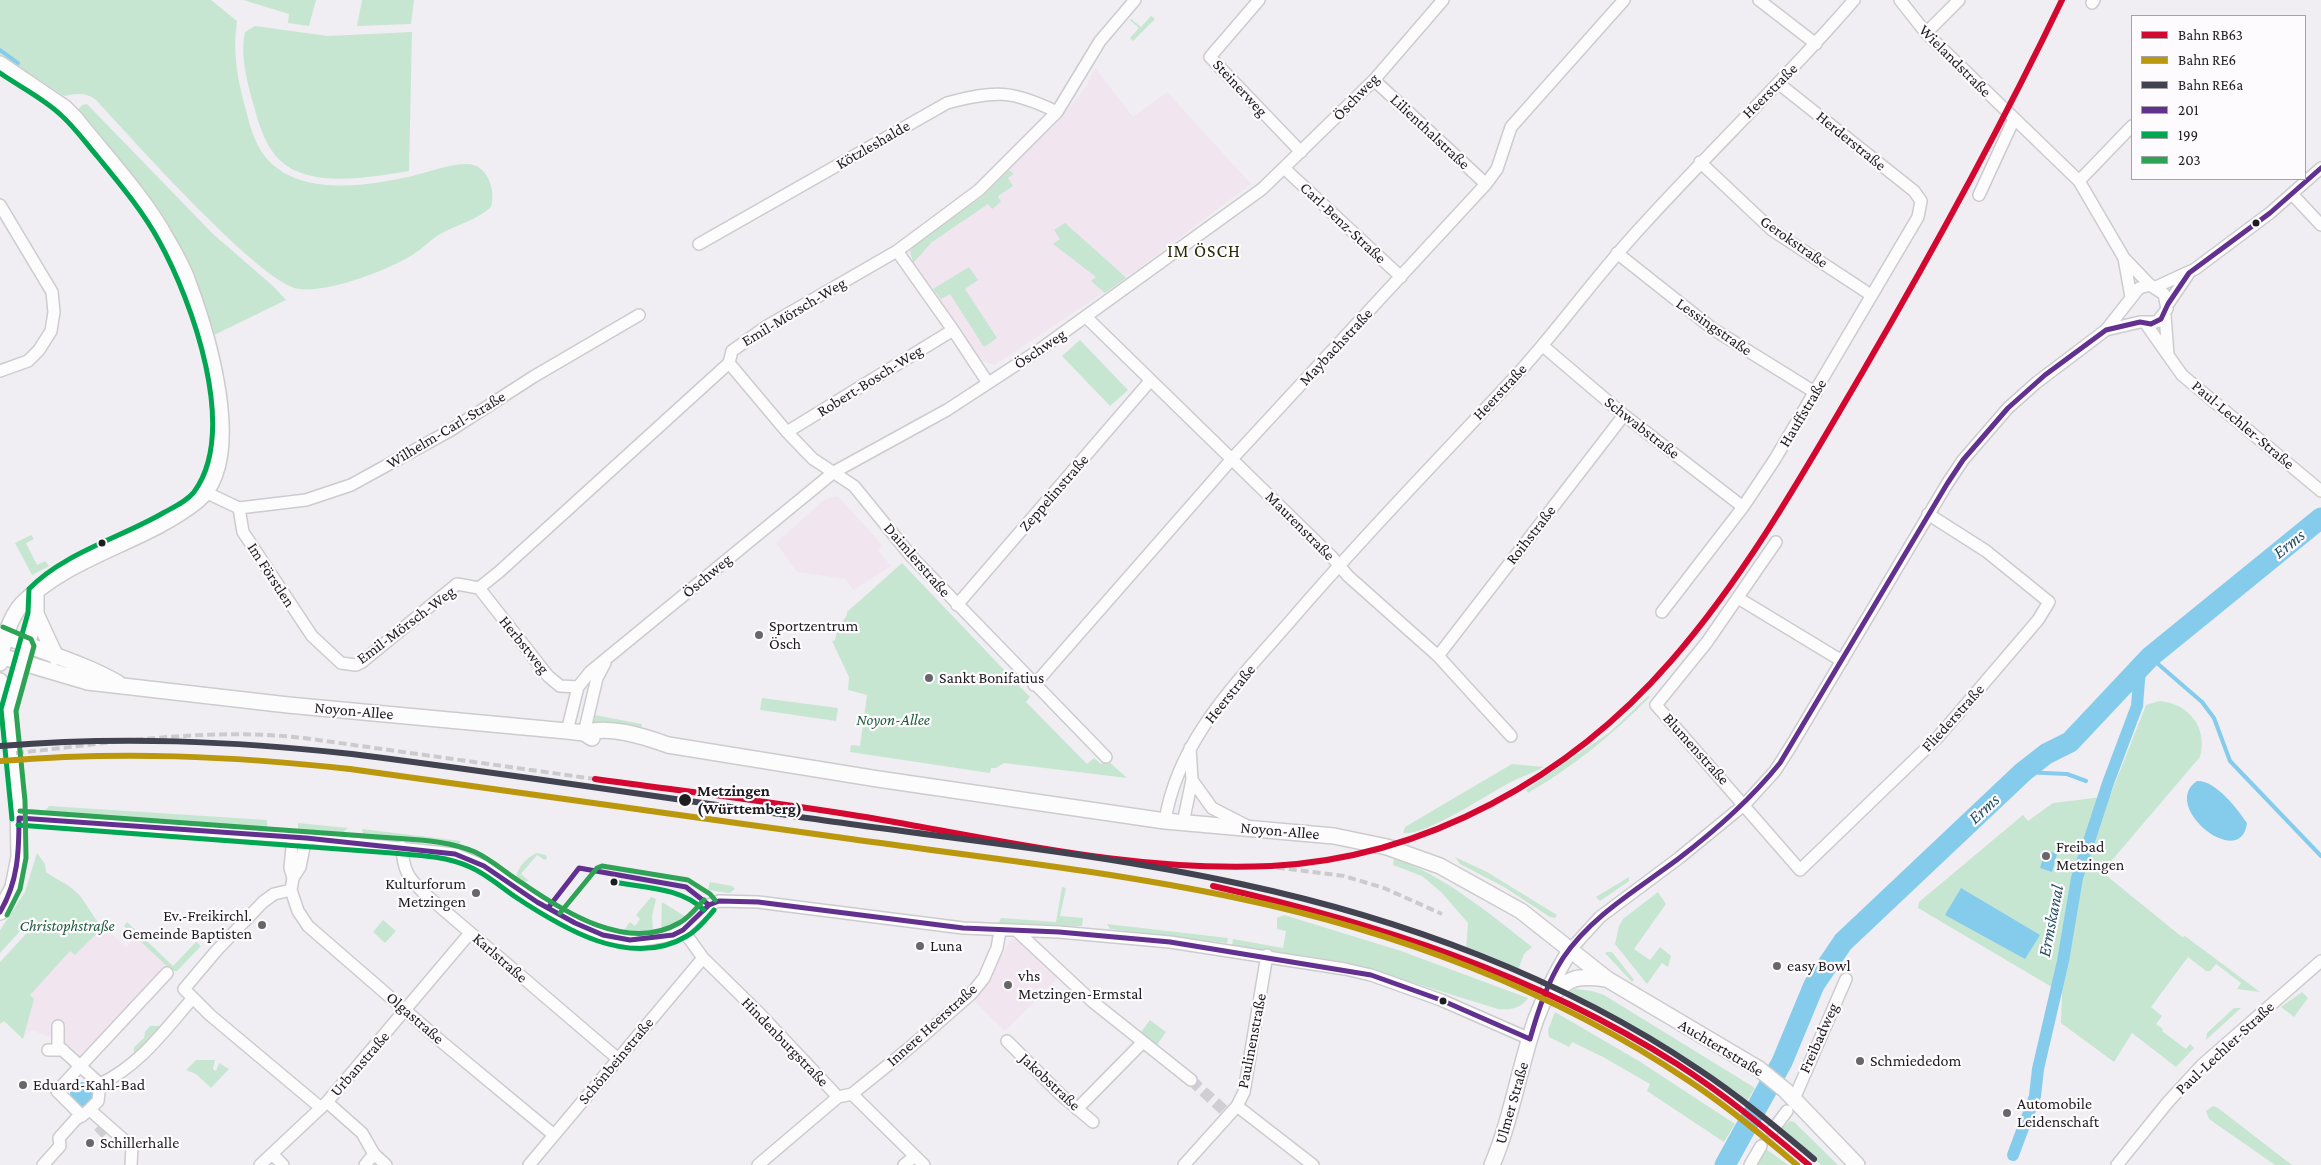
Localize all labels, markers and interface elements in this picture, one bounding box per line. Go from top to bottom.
legend [2131,15,2306,180]
street label: Wielandstraße [1915,21,1995,101]
text: Bahn RB63 [2178,27,2243,43]
text: Bahn RE6 [2178,52,2236,68]
street label: Steinerweg [1209,55,1271,121]
street label: Heerstraße [1738,59,1802,123]
street label: Öschweg [1329,69,1383,125]
text: Bahn RE6a [2178,77,2243,93]
street label: Lilienthalstraße [1386,90,1474,174]
text: 201 [2178,102,2199,118]
street label: Herderstraße [1812,107,1890,175]
street label: Kötzleshalde [833,116,913,174]
text: 199 [2178,127,2198,143]
text: 203 [2178,152,2201,168]
street label: Carl-Benz-Straße [1296,178,1390,268]
street label: Gerokstraße [1756,212,1832,272]
unlabelled marker [2251,218,2261,228]
district label: IM ÖSCH [1166,240,1242,262]
street label: Emil-Mörsch-Weg [738,273,850,351]
street label: Lessingstraße [1672,294,1756,360]
street label: Maybachstraße [1295,304,1377,390]
street label: Öschweg [1010,325,1070,373]
street label: Robert-Bosch-Weg [814,341,926,421]
street label: Heerstraße [1469,360,1531,424]
street label: Hauffstraße [1775,375,1831,451]
street label: Paul-Lechler-Straße [2188,376,2298,474]
street label: Wilhelm-Carl-Straße [383,387,509,473]
street label: Schwabstraße [1601,393,1683,463]
street label: Zeppelinstraße [1015,450,1093,536]
street label: Maurenstraße [1261,487,1339,565]
street label: Roihstraße [1502,502,1560,568]
street label: Daimlerstraße [880,519,954,601]
water label: Erms [2269,525,2309,563]
unlabelled marker [97,538,107,548]
street label: Im Förstlen [243,539,299,611]
street label: Öschweg [678,550,736,602]
street label: Emil-Mörsch-Weg [353,582,459,668]
street label: Herbstweg [495,612,553,678]
place label: Sportzentrum Ösch [769,616,858,654]
marker: Sportzentrum Ösch [753,629,765,641]
street label: Heerstraße [1200,661,1260,727]
place label: Sankt Bonifatius [939,668,1044,688]
marker: Sankt Bonifatius [923,672,935,684]
street label: Fliederstraße [1918,680,1988,756]
street label: Noyon-Allee [314,698,394,724]
street label: Blumenstraße [1659,709,1733,789]
park label: Noyon-Allee [856,710,930,730]
place label: Metzingen (Württemberg) [697,781,802,819]
water label: Erms [1964,789,2004,829]
marker: Metzingen (Württemberg) [677,792,693,808]
street label: Noyon-Allee [1240,818,1320,844]
place label: Freibad Metzingen [2056,837,2124,875]
marker: Freibad Metzingen [2040,850,2052,862]
place label: Kulturforum Metzingen [385,874,466,912]
unlabelled marker [609,877,619,887]
water label: Ermskanal [2033,883,2069,959]
marker: Kulturforum Metzingen [470,887,482,899]
place label: Ev.-Freikirchl. Gemeinde Baptisten [123,906,252,944]
park label: Christophstraße [19,916,115,936]
marker: Ev.-Freikirchl. Gemeinde Baptisten [256,919,268,931]
street label: Karlstraße [469,929,531,987]
place label: Luna [930,936,962,956]
marker: Luna [914,940,926,952]
place label: easy Bowl [1787,956,1851,976]
marker: easy Bowl [1771,960,1783,972]
place label: vhs Metzingen-Ermstal [1018,966,1143,1004]
street label: Innere Heerstraße [883,979,981,1071]
marker: vhs Metzingen-Ermstal [1002,979,1014,991]
street label: Olgastraße [382,988,448,1048]
street label: Paulinenstraße [1233,992,1271,1090]
street label: Hindenburgstraße [737,993,833,1091]
unlabelled marker [1438,996,1448,1006]
street label: Paul-Lechler-Straße [2172,997,2278,1099]
street label: Freibadweg [1795,1000,1843,1076]
street label: Schönbeinstraße [574,1014,658,1108]
street label: Auchtertstraße [1675,1015,1767,1081]
street label: Urbanstraße [326,1027,394,1101]
street label: Jakobstraße [1016,1049,1084,1115]
place label: Schmiededom [1870,1051,1961,1071]
marker: Schmiededom [1854,1055,1866,1067]
street label: Ulmer Straße [1491,1060,1533,1146]
place label: Eduard-Kahl-Bad [33,1075,145,1095]
marker: Eduard-Kahl-Bad [17,1079,29,1091]
place label: Automobile Leidenschaft [2017,1094,2099,1132]
marker: Automobile Leidenschaft [2001,1107,2013,1119]
place label: Schillerhalle [100,1133,179,1153]
marker: Schillerhalle [84,1137,96,1149]

